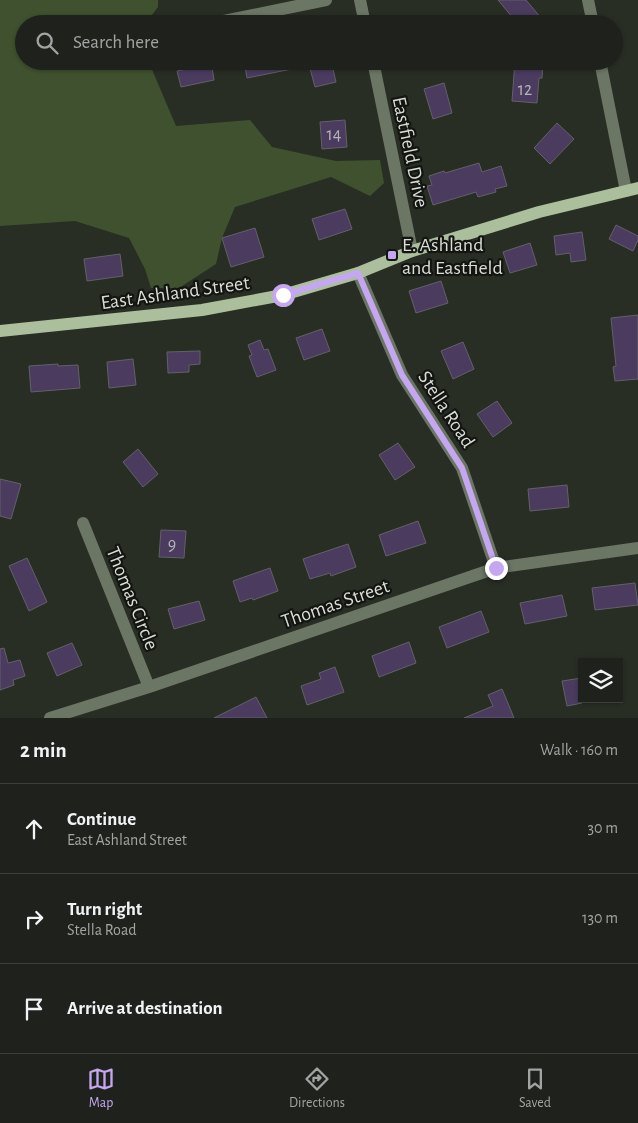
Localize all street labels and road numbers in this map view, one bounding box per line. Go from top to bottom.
street label: Eastfield Drive [389,95,432,209]
street label: East Ashland Street [99,273,251,313]
street label: Stella Road [414,368,478,451]
street label: Thomas Circle [102,544,162,653]
street label: Thomas Street [279,576,392,632]

